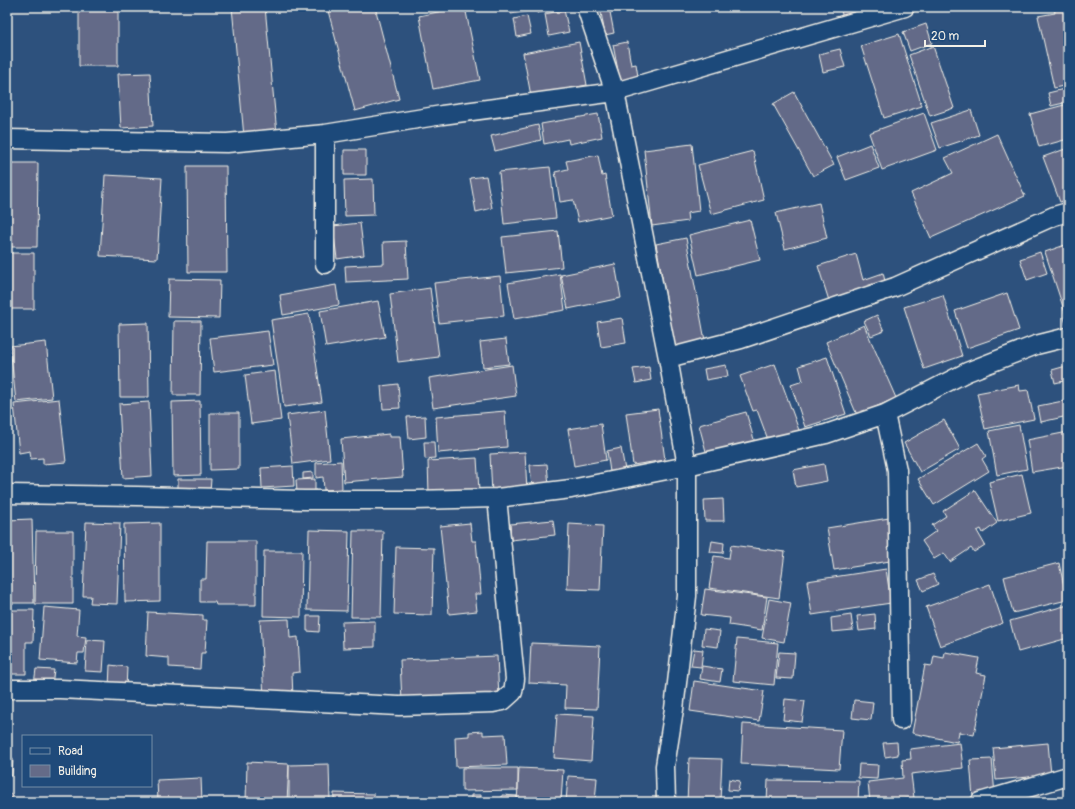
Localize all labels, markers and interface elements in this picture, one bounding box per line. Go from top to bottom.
scale bar [925,22,985,48]
text: 20 m [931,29,960,44]
legend [22,735,152,787]
text: Road [58,744,83,759]
text: Building [58,764,97,779]

